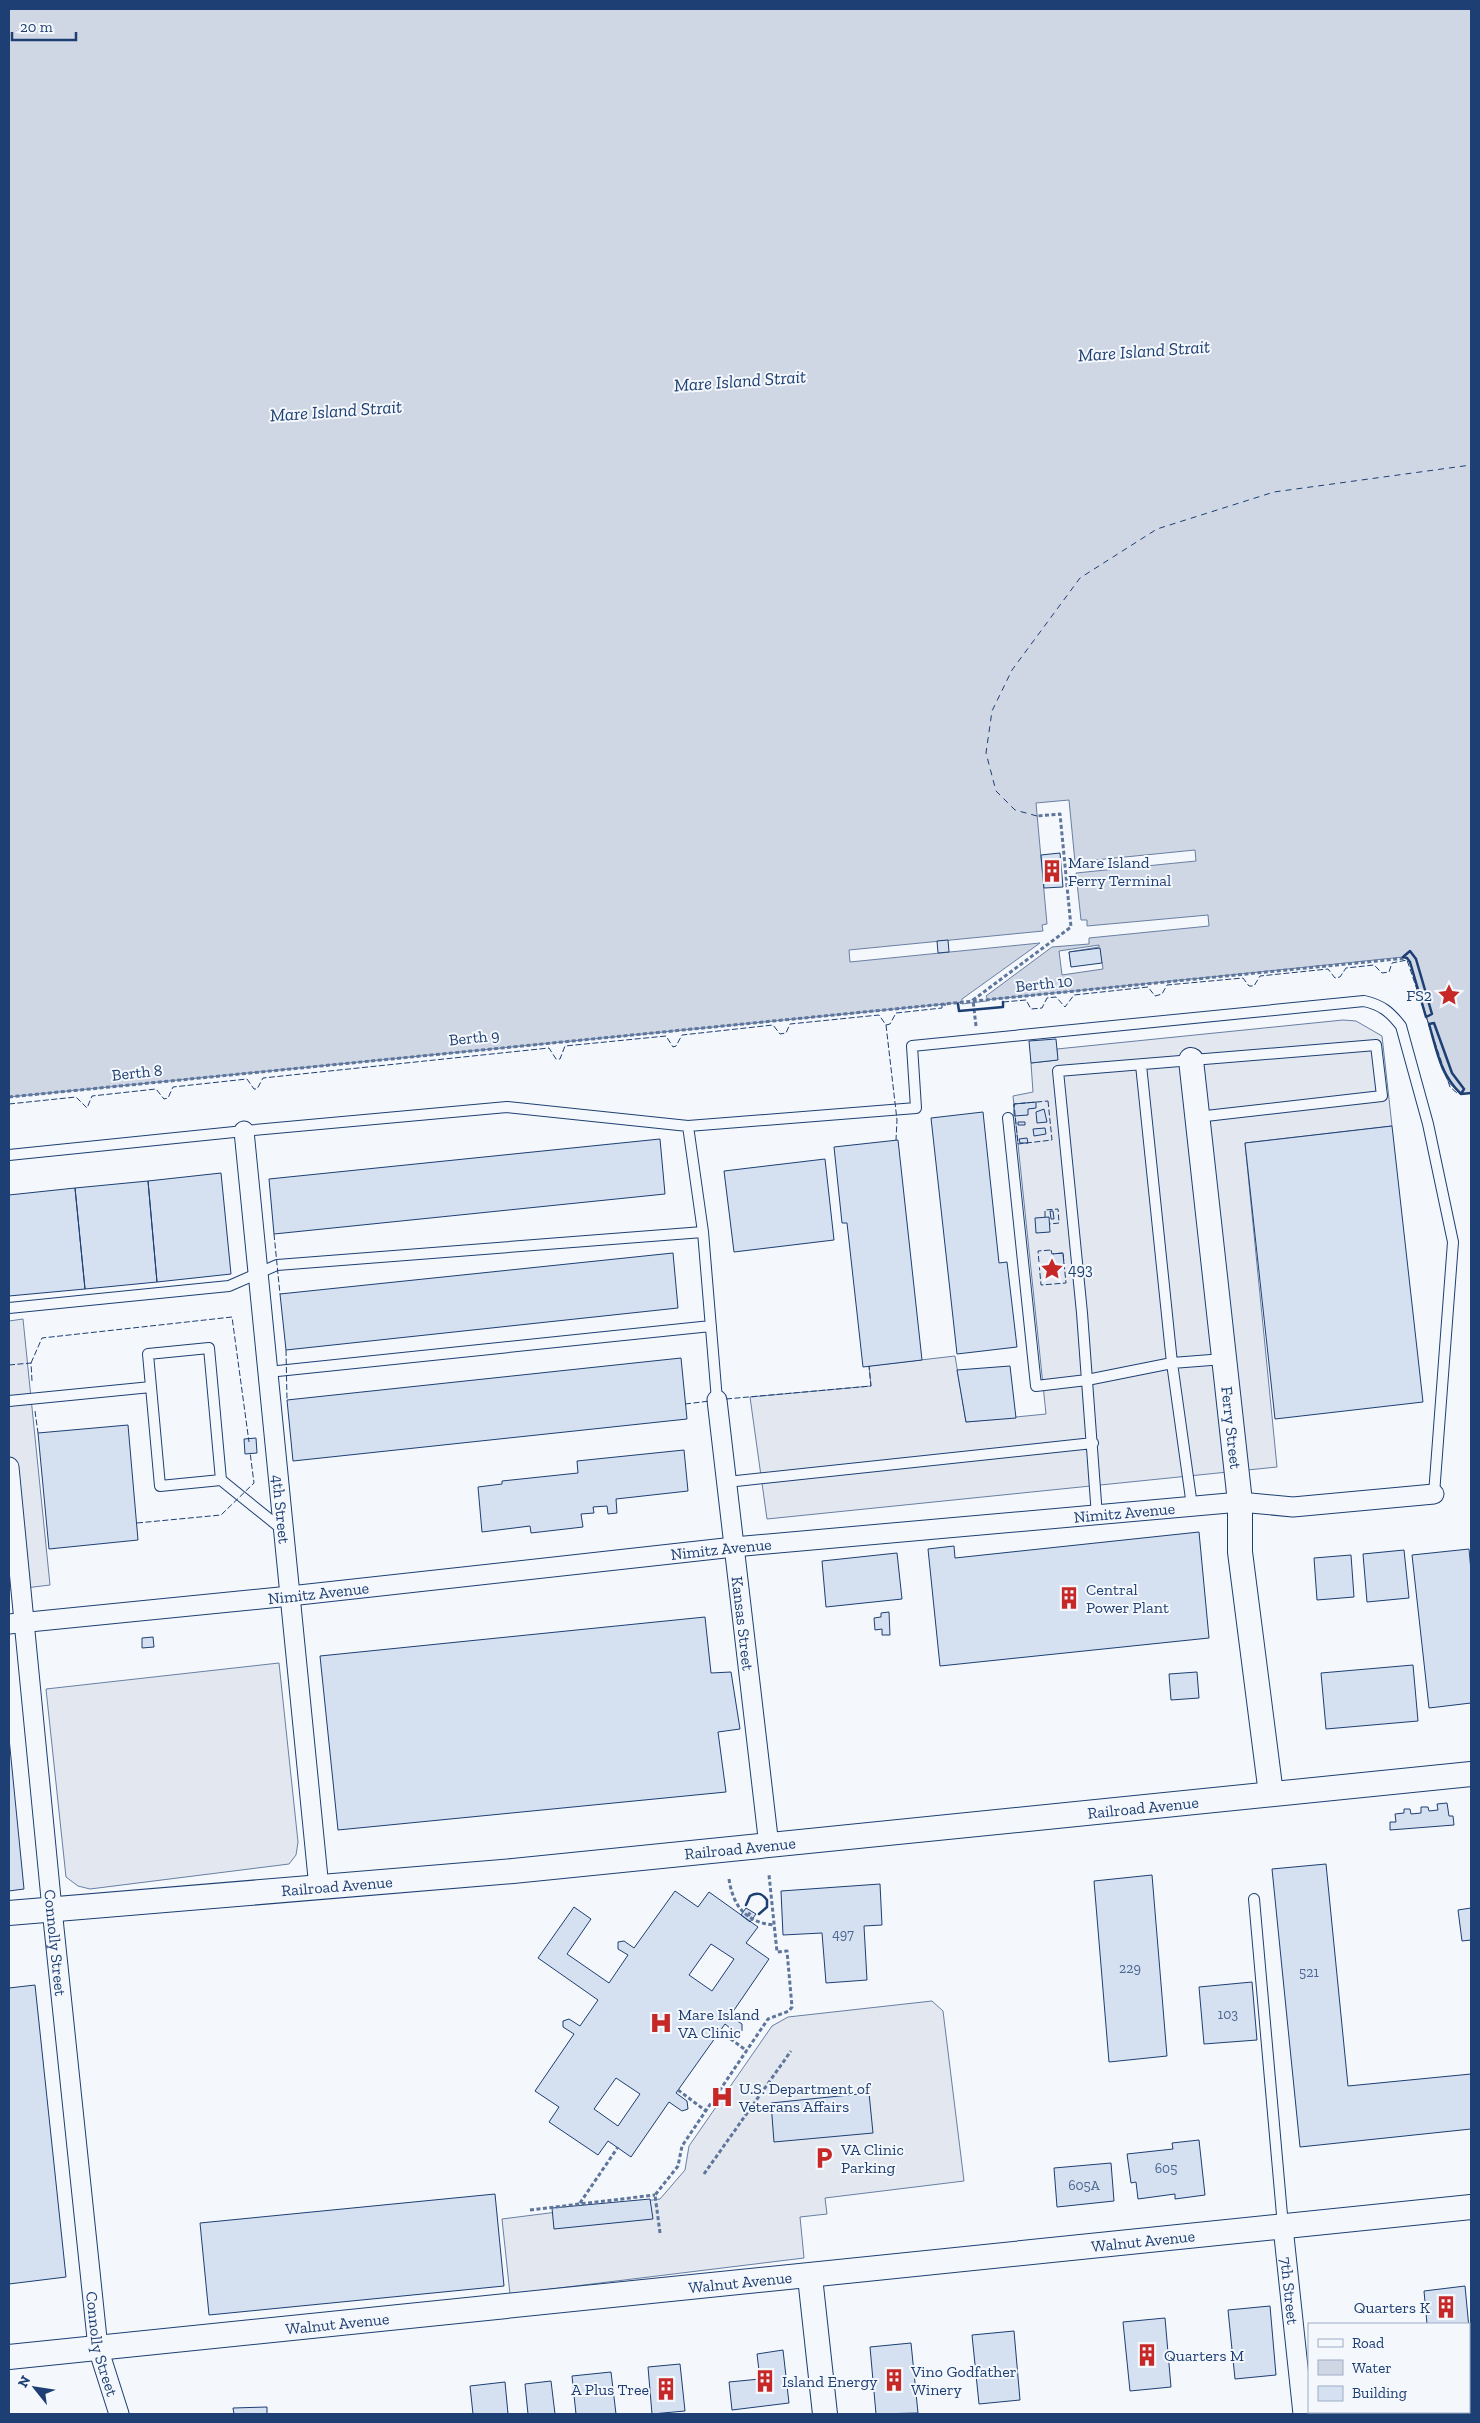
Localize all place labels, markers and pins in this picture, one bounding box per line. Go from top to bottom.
place label: Mare Island Ferry Terminal [1068,853,1171,890]
building icon: Mare Island Ferry Terminal [1039,858,1065,884]
place icon: FS2 [1436,982,1462,1008]
place label: FS2 [1406,986,1432,1005]
place icon: 493 [1039,1256,1065,1282]
place label: 493 [1068,1260,1093,1279]
place label: Central Power Plant [1086,1580,1169,1617]
building icon: Central Power Plant [1056,1585,1082,1611]
place label: Mare Island VA Clinic [677,2005,760,2042]
hospital icon: Mare Island VA Clinic [648,2010,674,2036]
place label: U.S. Department of Veterans Affairs [738,2079,872,2116]
hospital icon: U.S. Department of Veterans Affairs [709,2084,735,2110]
place label: VA Clinic Parking [840,2140,904,2177]
parking icon: VA Clinic Parking [811,2145,837,2171]
building icon: Quarters K [1433,2294,1459,2320]
place label: Quarters K [1354,2298,1431,2317]
building icon: Quarters M [1134,2342,1160,2368]
place label: Quarters M [1164,2346,1244,2365]
place label: Vino Godfather Winery [910,2362,1017,2399]
building icon: Vino Godfather Winery [881,2367,907,2393]
building icon: Island Energy [752,2368,778,2394]
place label: Island Energy [782,2372,878,2391]
building icon: A Plus Tree [653,2376,679,2402]
place label: A Plus Tree [571,2380,649,2399]

